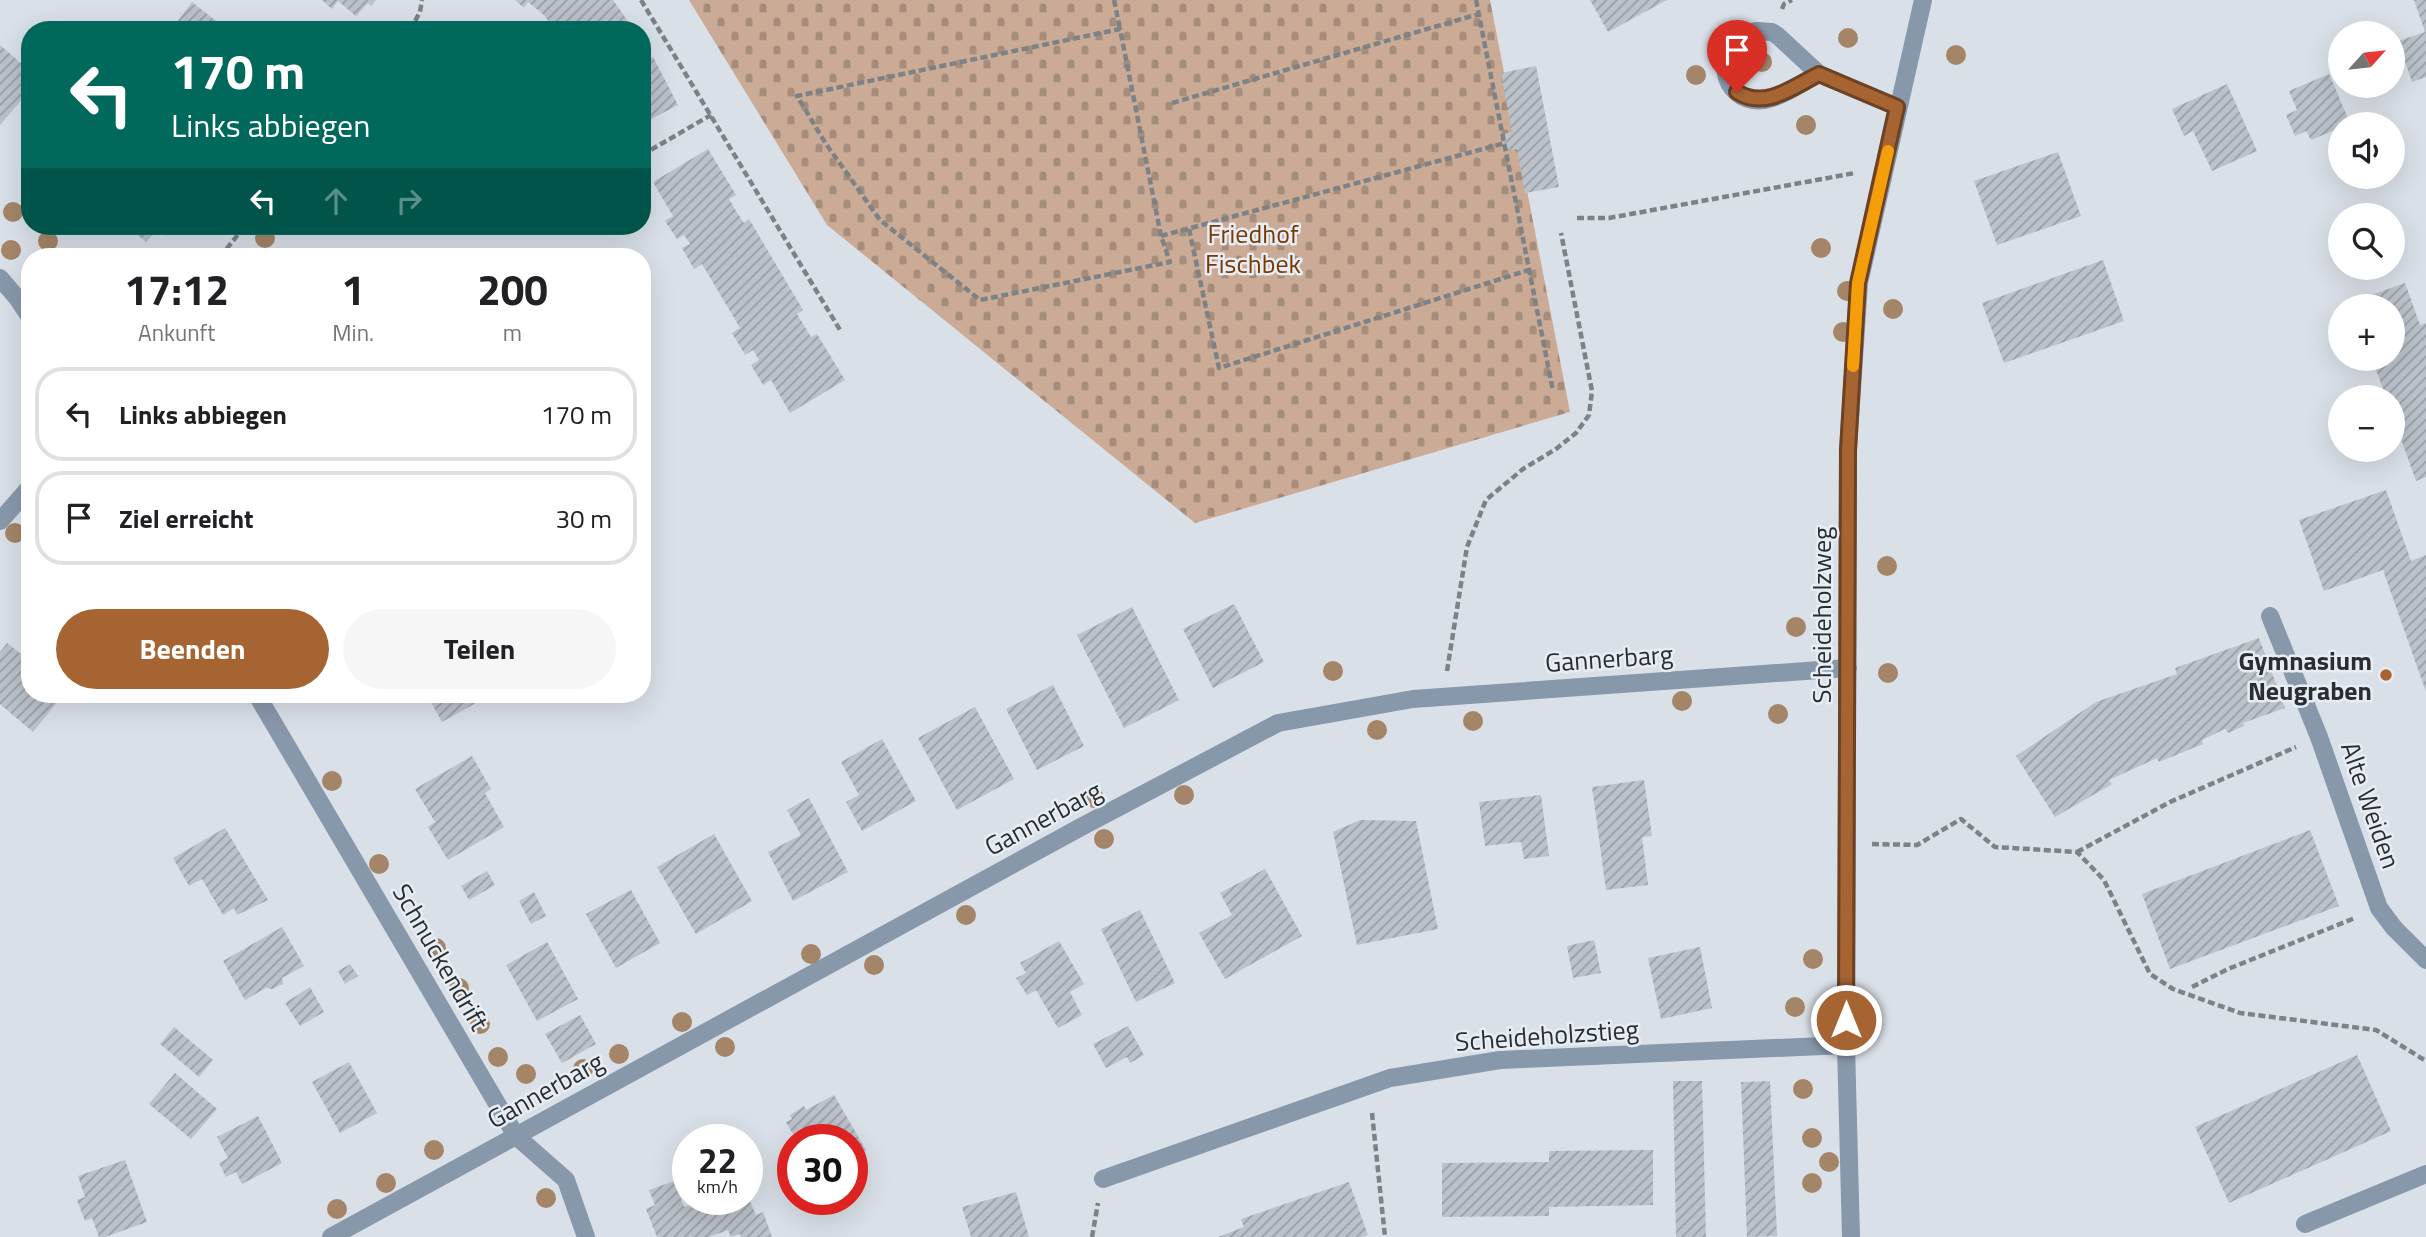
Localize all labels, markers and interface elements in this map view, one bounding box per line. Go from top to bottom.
pin [1707,20,1767,92]
north arrow [2328,21,2404,98]
map controls [2328,21,2405,462]
icon: arrive [1718,31,1756,69]
text: 170 m [171,33,305,108]
icon: left [56,49,147,140]
text: Links abbiegen [171,101,370,149]
button: sound [2328,112,2405,189]
icon: left [244,182,282,220]
icon: ahead [317,182,355,220]
icon: right [390,182,428,220]
button: search [2328,203,2405,280]
park label: Friedhof Fischbek [1205,214,1301,283]
text: 17:12 [124,257,229,321]
text: 1 [341,257,365,321]
text: 200 [477,257,548,321]
button: + [2328,294,2405,371]
text: Ankunft [138,315,215,350]
text: Min. [332,315,374,350]
text: m [503,315,522,350]
button: − [2328,385,2405,462]
icon: left [60,395,98,433]
text: Links abbiegen [119,395,287,434]
text: 170 m [541,395,612,434]
icon: arrive [60,499,98,537]
text: Ziel erreicht [119,499,254,538]
text: 30 m [555,499,612,538]
street label: Scheideholzweg [1802,527,1841,703]
button: Beenden [56,609,329,689]
button: Teilen [343,609,616,689]
street label: Gannerbarg [1544,634,1674,682]
place label: Gymnasium Neugraben [2239,641,2372,710]
marker: Gymnasium Neugraben [2378,667,2394,683]
street label: Alte Weiden [2331,736,2411,874]
street label: Gannerbarg [977,771,1109,865]
street label: Schnuckendrift [383,876,499,1038]
position arrow [1809,983,1883,1057]
street label: Scheideholzstieg [1454,1009,1640,1061]
street label: Gannerbarg [480,1042,610,1138]
speed limit sign: 30 [777,1124,868,1215]
text: 22 [698,1133,737,1187]
text: km/h [697,1173,738,1200]

